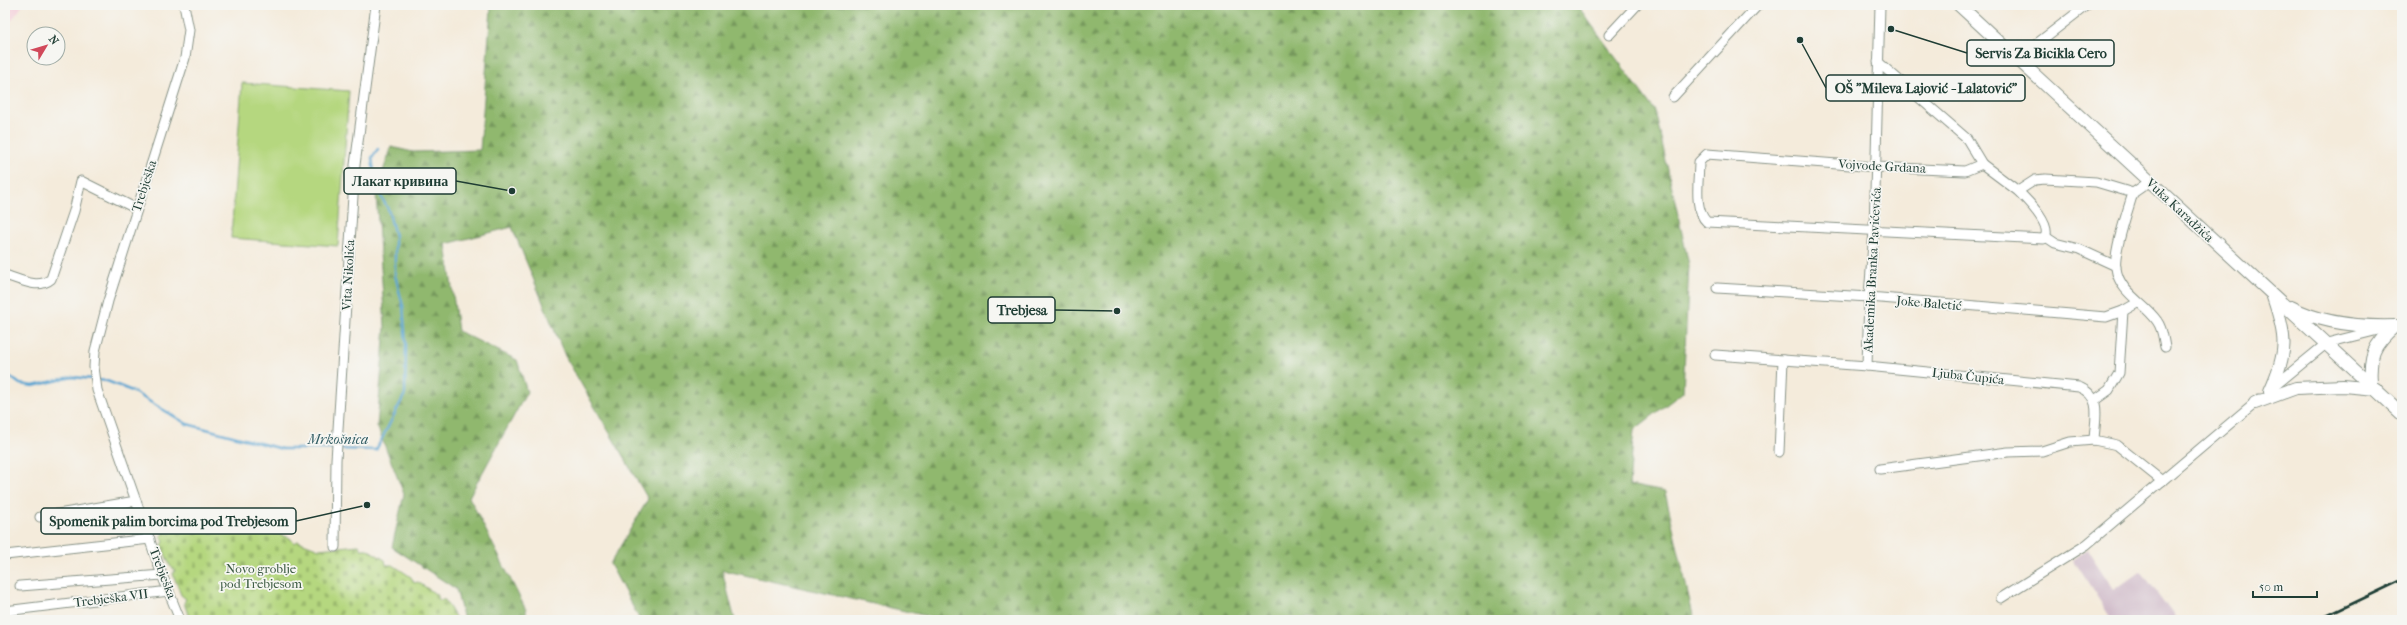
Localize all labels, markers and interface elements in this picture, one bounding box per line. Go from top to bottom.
north arrow [26,26,66,66]
text: N [46,33,62,48]
callout: Servis Za Bicikla Cero [1967,40,2114,66]
text: Servis Za Bicikla Cero [1975,45,2107,62]
callout: OŠ "Mileva Lajović - Lalatović" [1826,75,2025,101]
text: OŠ "Mileva Lajović - Lalatović" [1835,79,2018,97]
street label: Vojvode Grdana [1837,156,1927,176]
street label: Trebješka [129,157,160,214]
callout: Лакат кривина [344,168,456,194]
text: Лакат кривина [352,173,448,190]
street label: Vuka Karadžića [2143,174,2217,246]
street label: Akademika Branka Pavićevića [1860,186,1884,354]
street label: Vita Nikolića [339,238,357,312]
street label: Joke Baletić [1895,293,1962,313]
callout: Trebjesa [988,297,1055,323]
text: Trebjesa [996,302,1048,319]
street label: Ljuba Čupića [1931,365,2006,387]
water label: Mrkošnica [307,431,368,448]
callout: Spomenik palim borcima pod Trebjesom [41,508,296,534]
text: Spomenik palim borcima pod Trebjesom [49,513,289,530]
street label: Trebješka [146,545,180,602]
park label: Novo groblje pod Trebjesom [219,561,302,591]
scale bar [2253,573,2317,599]
text: 50 m [2259,580,2283,594]
street label: Trebješka VII [73,586,149,610]

